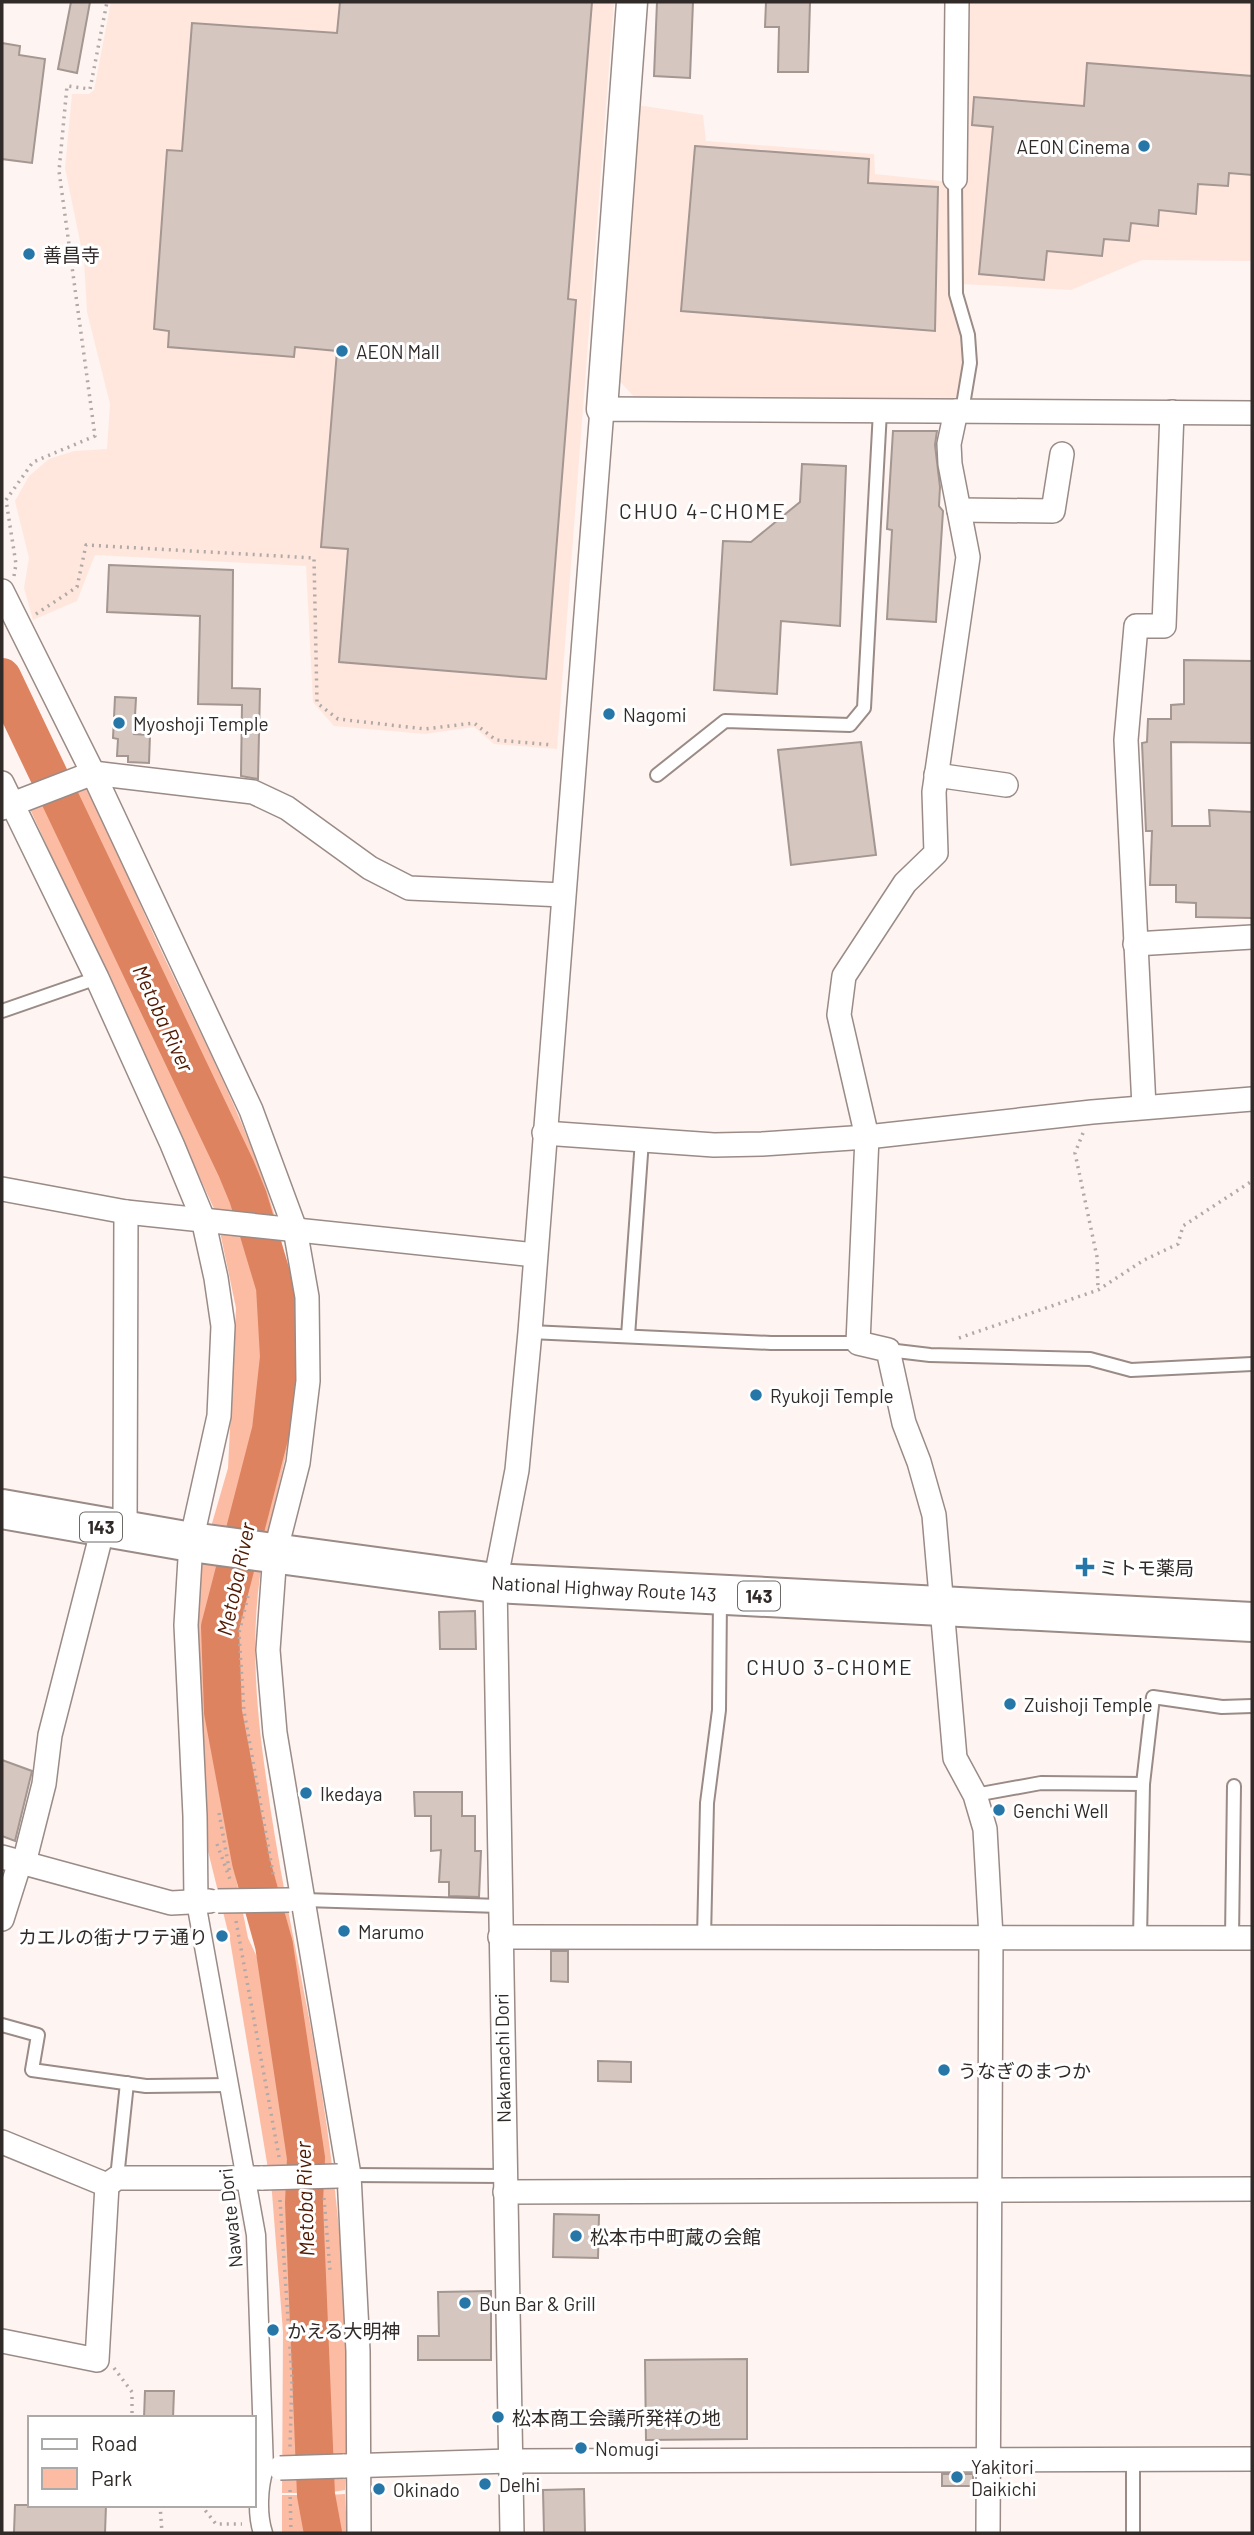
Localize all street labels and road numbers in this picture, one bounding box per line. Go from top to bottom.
road number: 143 [80,1512,122,1542]
street label: National Highway Route 143 [491,1571,717,1605]
road number: 143 [738,1582,780,1610]
street label: Nakamachi Dori [489,1993,515,2123]
street label: Nawate Dori [213,2167,247,2269]

